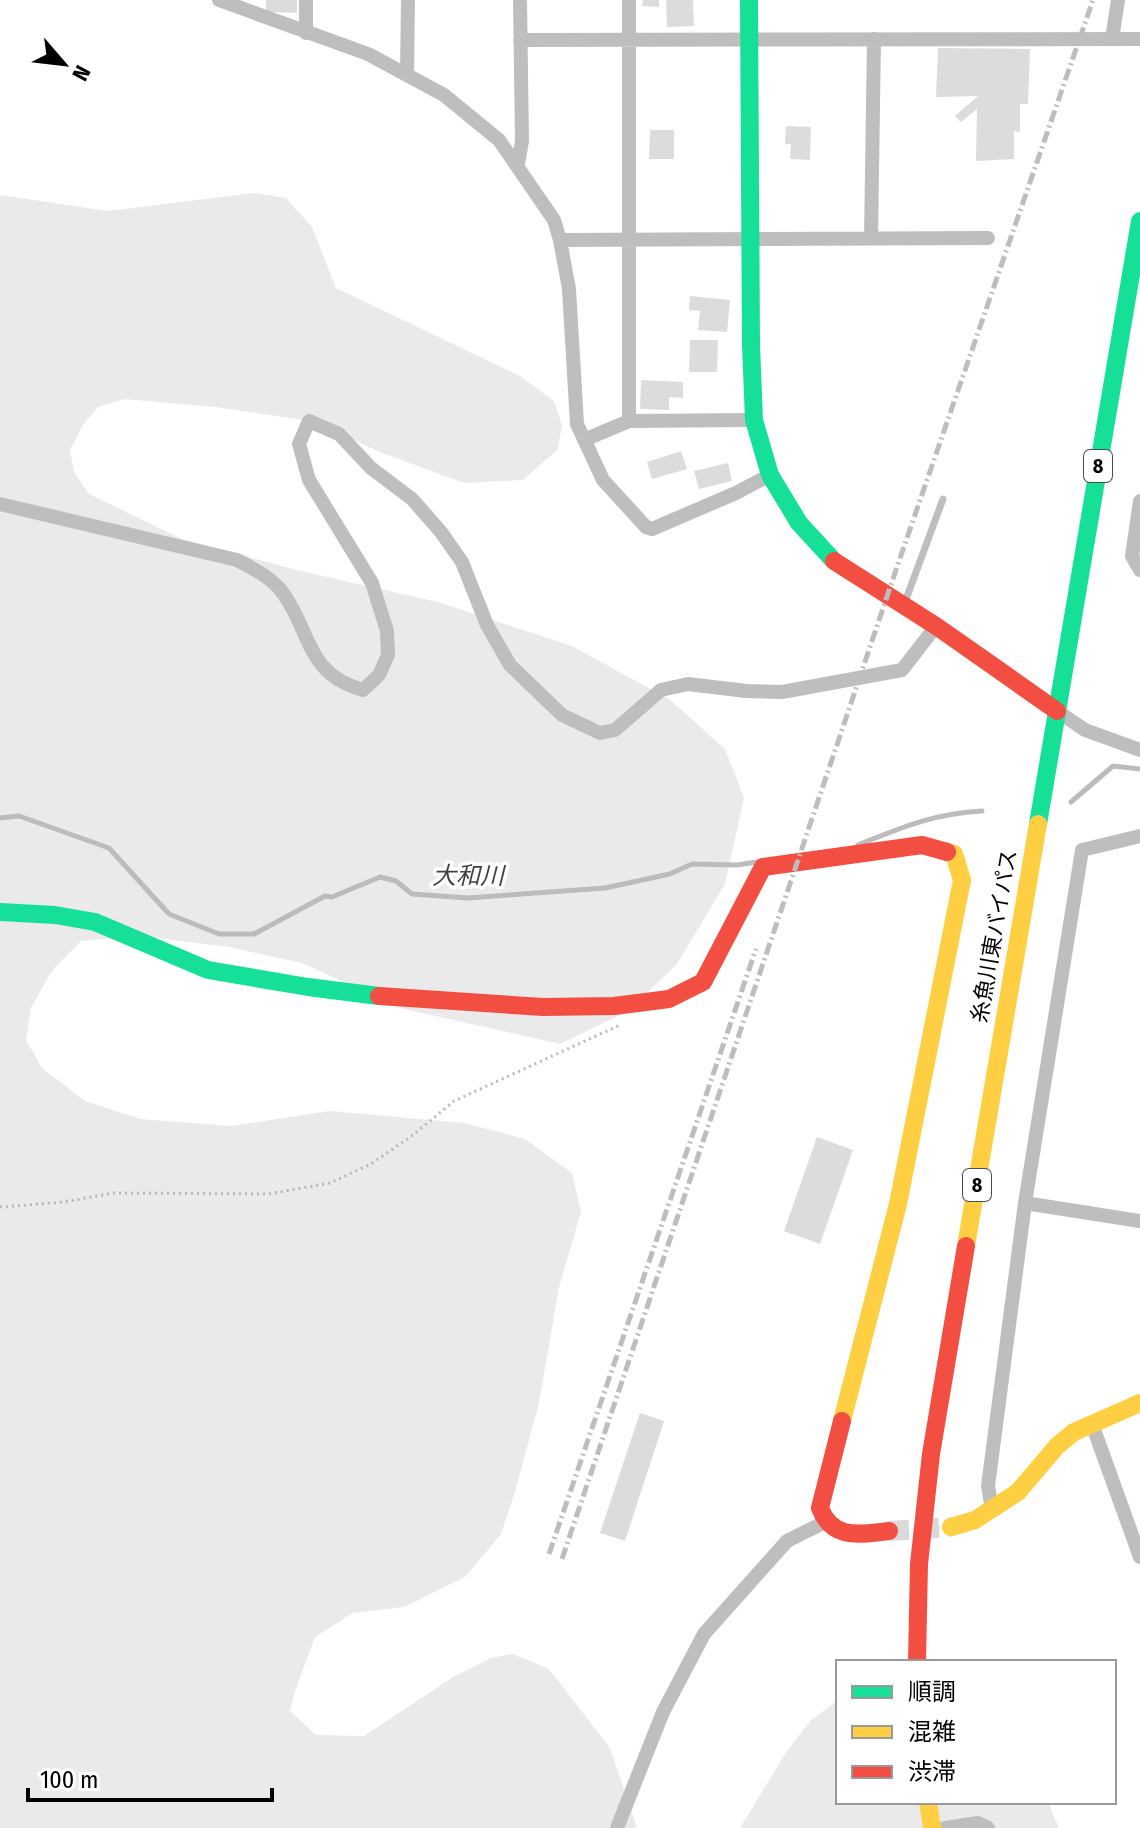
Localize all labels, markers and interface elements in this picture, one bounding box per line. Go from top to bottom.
north arrow [24,24,104,104]
text: N [66,61,96,85]
road number: 8 [1084,450,1112,482]
street label: 糸魚川東バイパス [965,847,1023,1025]
water label: 大和川 [432,862,507,890]
road number: 8 [963,1169,991,1201]
legend [836,1660,1116,1804]
text: 順調 [908,1678,956,1706]
text: 混雑 [908,1718,956,1746]
scale bar [28,1752,272,1802]
text: 渋滞 [908,1758,956,1786]
text: 100 m [40,1766,98,1794]

